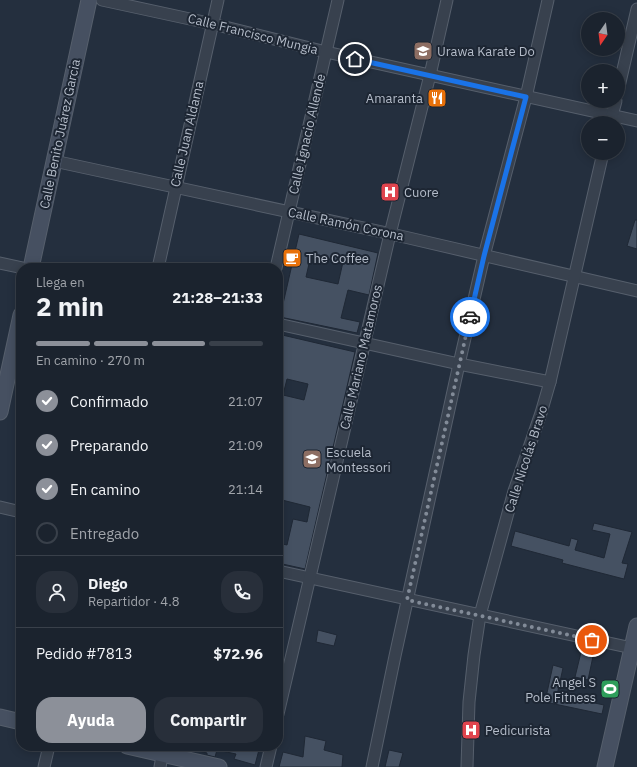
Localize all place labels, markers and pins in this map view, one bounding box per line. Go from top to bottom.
school or university icon: Urawa Karate Do [412,40,434,62]
pin [338,42,372,76]
place label: Urawa Karate Do [437,43,535,60]
restaurant icon: Amaranta [426,87,448,109]
place label: Amaranta [366,90,423,107]
hospital icon: Cuore [379,181,401,203]
place label: Cuore [404,184,439,201]
cafe icon: The Coffee [281,247,303,269]
place label: The Coffee [306,250,369,267]
place label: Escuela Montessori [326,444,391,476]
school or university icon: Escuela Montessori [301,448,323,470]
pin [575,623,609,657]
place label: Angel S Pole Fitness [525,674,596,706]
sports icon: Angel S Pole Fitness [599,678,621,700]
hospital icon: Pedicurista [460,719,482,741]
place label: Pedicurista [485,722,550,739]

